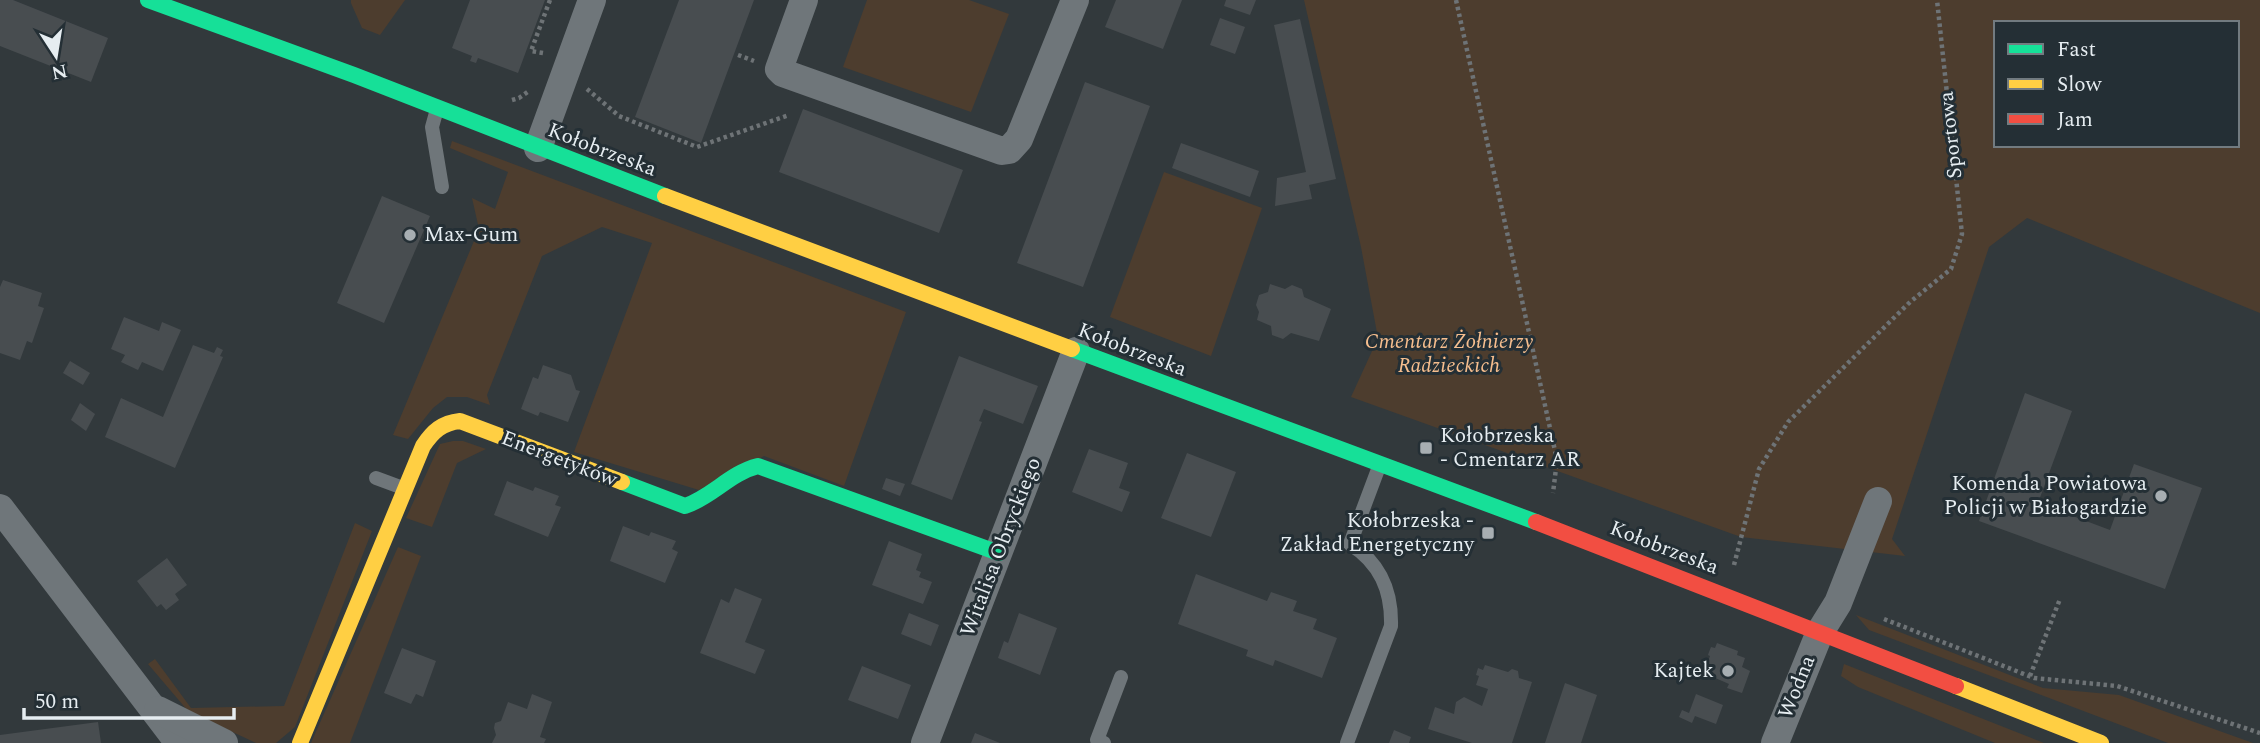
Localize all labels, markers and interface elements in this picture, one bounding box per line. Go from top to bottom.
north arrow [21,21,91,91]
legend [1994,21,2239,147]
text: Fast [2057,34,2096,66]
text: N [49,55,70,87]
text: Slow [2057,69,2103,101]
street label: Sportowa [1930,89,1971,180]
text: Jam [2057,104,2093,136]
street label: Kołobrzeska [543,115,662,186]
place label: Max-Gum [424,219,518,251]
marker: Max-Gum [402,227,418,243]
street label: Kołobrzeska [1073,315,1192,386]
park label: Cmentarz Żołnierzy Radzieckich [1365,326,1534,382]
place label: Kołobrzeska - Cmentarz AR [1440,420,1580,476]
street label: Energetyków [496,422,623,496]
marker: Kołobrzeska - Cmentarz AR [1418,440,1434,456]
street label: Witalisa Obryckiego [952,453,1050,641]
place label: Komenda Powiatowa Policji w Białogardzie [1944,468,2148,524]
marker: Komenda Powiatowa Policji w Białogardzie [2153,488,2169,504]
place label: Kołobrzeska - Zakład Energetyczny [1280,505,1475,561]
street label: Kołobrzeska [1605,513,1724,584]
marker: Kołobrzeska - Zakład Energetyczny [1480,525,1496,541]
street label: Wodna [1770,650,1824,723]
place label: Kajtek [1653,655,1714,687]
marker: Kajtek [1720,663,1736,679]
scale bar [24,676,234,720]
text: 50 m [35,686,79,718]

